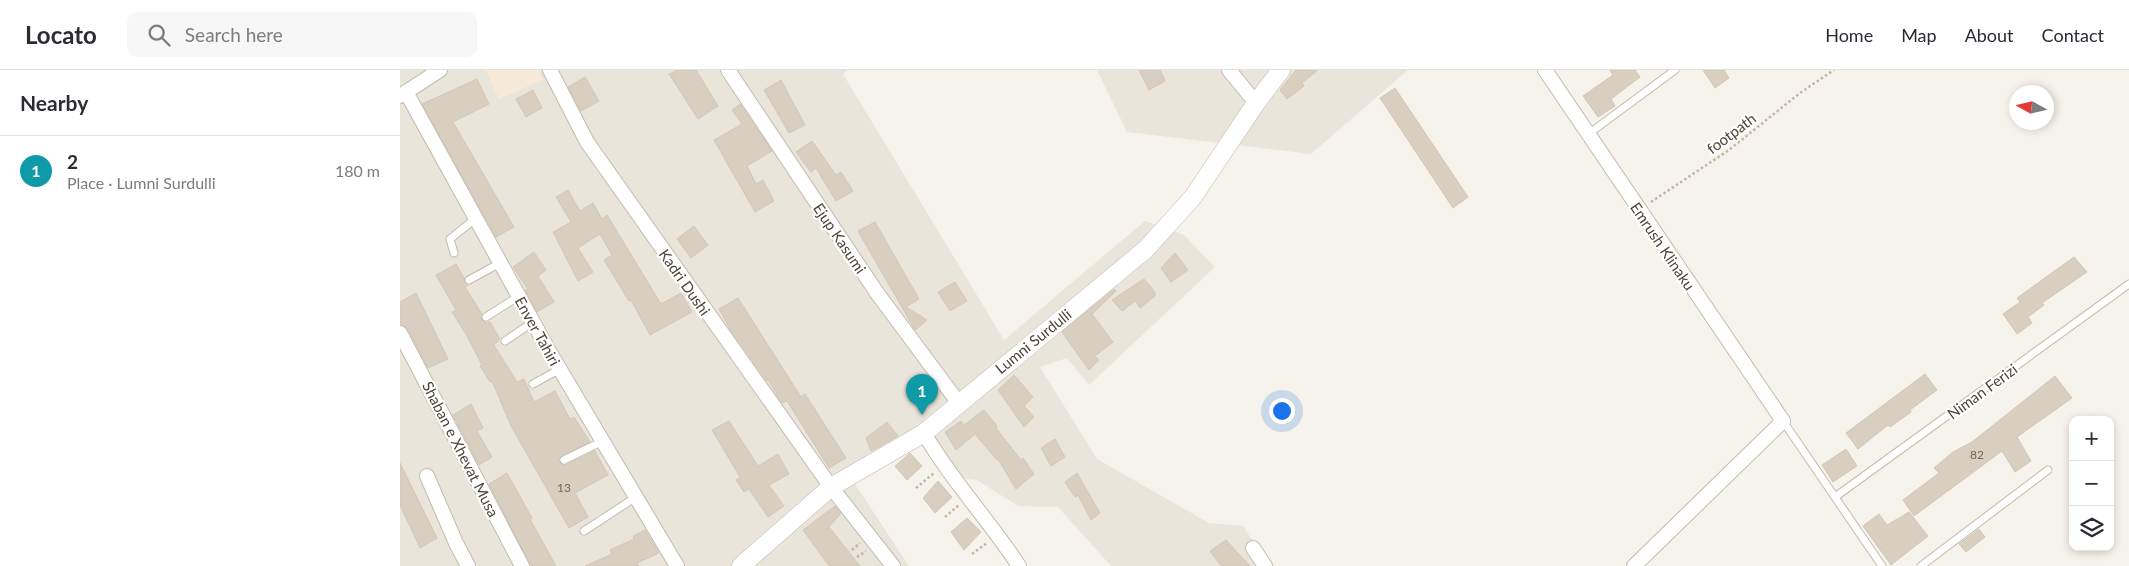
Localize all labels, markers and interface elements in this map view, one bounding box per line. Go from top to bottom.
search box [127,12,477,57]
text: Locato [25,20,97,49]
icon: search [145,21,173,49]
text: Search here [185,23,283,46]
text: Home [1825,24,1873,46]
text: Map [1901,24,1937,46]
text: About [1965,24,2014,46]
text: Contact [2042,24,2104,46]
north arrow [2009,85,2054,130]
text: Nearby [20,90,88,115]
street label: footpath [1703,109,1759,157]
text: 2 [67,150,78,173]
text: 1 [31,161,41,180]
text: 180 m [335,161,380,180]
text: Place · Lumni Surdulli [67,173,216,192]
street label: Ejup Kasumi [810,199,870,277]
street label: Emrush Klinaku [1627,199,1699,293]
street label: Kadri Dushi [656,245,714,319]
street label: Enver Tahiri [512,293,564,369]
street label: Lumni Surdulli [991,305,1075,377]
street label: Niman Ferizi [1943,360,2021,422]
pin: 1 [906,374,938,415]
street label: Shaban e Xhevat Musa [419,378,503,520]
your location [1269,398,1295,424]
map controls [2069,416,2114,551]
button: + [2069,416,2114,461]
house number: 82 [1970,447,1984,462]
button: − [2069,461,2114,506]
house number: 13 [557,480,571,495]
button: layers [2069,506,2114,551]

